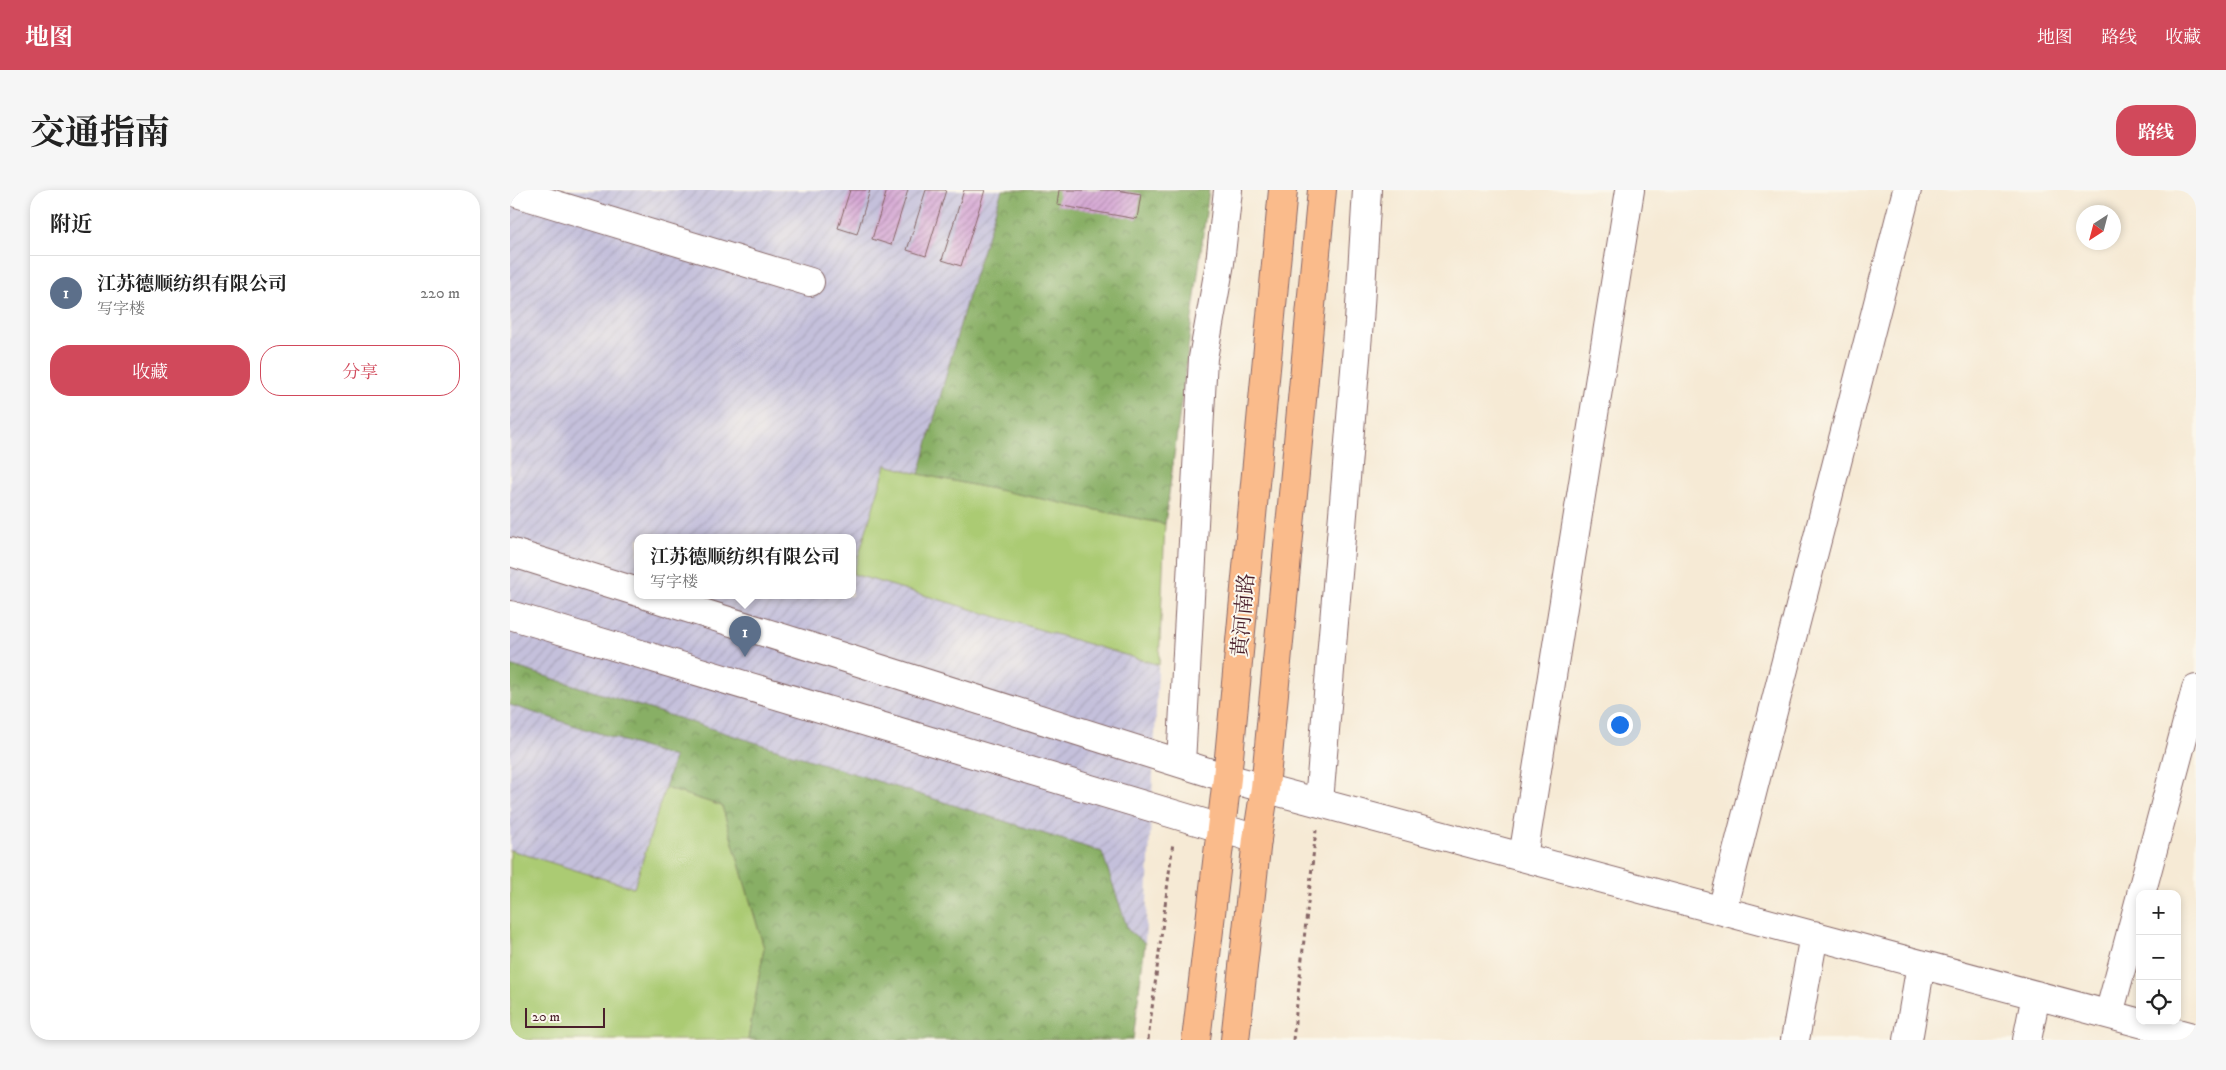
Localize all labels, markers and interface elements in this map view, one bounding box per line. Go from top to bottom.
text: 地图 [25,23,73,53]
text: 地图 [2037,27,2073,49]
text: 路线 [2101,27,2137,49]
text: 收藏 [2165,27,2201,49]
button: 路线 [2116,105,2196,156]
text: 交通指南 [30,112,170,156]
north arrow [2076,205,2121,250]
text: 附近 [50,212,92,238]
text: 江苏德顺纺织有限公司 [97,273,287,296]
text: 1 [63,283,69,303]
text: 220 m [420,283,460,303]
text: 写字楼 [97,299,145,319]
button: 收藏 [50,345,250,396]
button: 分享 [260,345,460,396]
popup [634,534,856,599]
text: 江苏德顺纺织有限公司 [650,546,840,569]
text: 写字楼 [650,572,698,592]
street label: 黄河南路 [1227,572,1261,658]
pin: 1 [729,616,761,657]
your location [1607,712,1633,738]
map controls [2136,890,2181,1025]
button: + [2136,890,2181,935]
button: − [2136,935,2181,980]
button: locate [2136,980,2181,1025]
scale bar [525,1005,605,1028]
text: 20 m [532,1008,560,1026]

